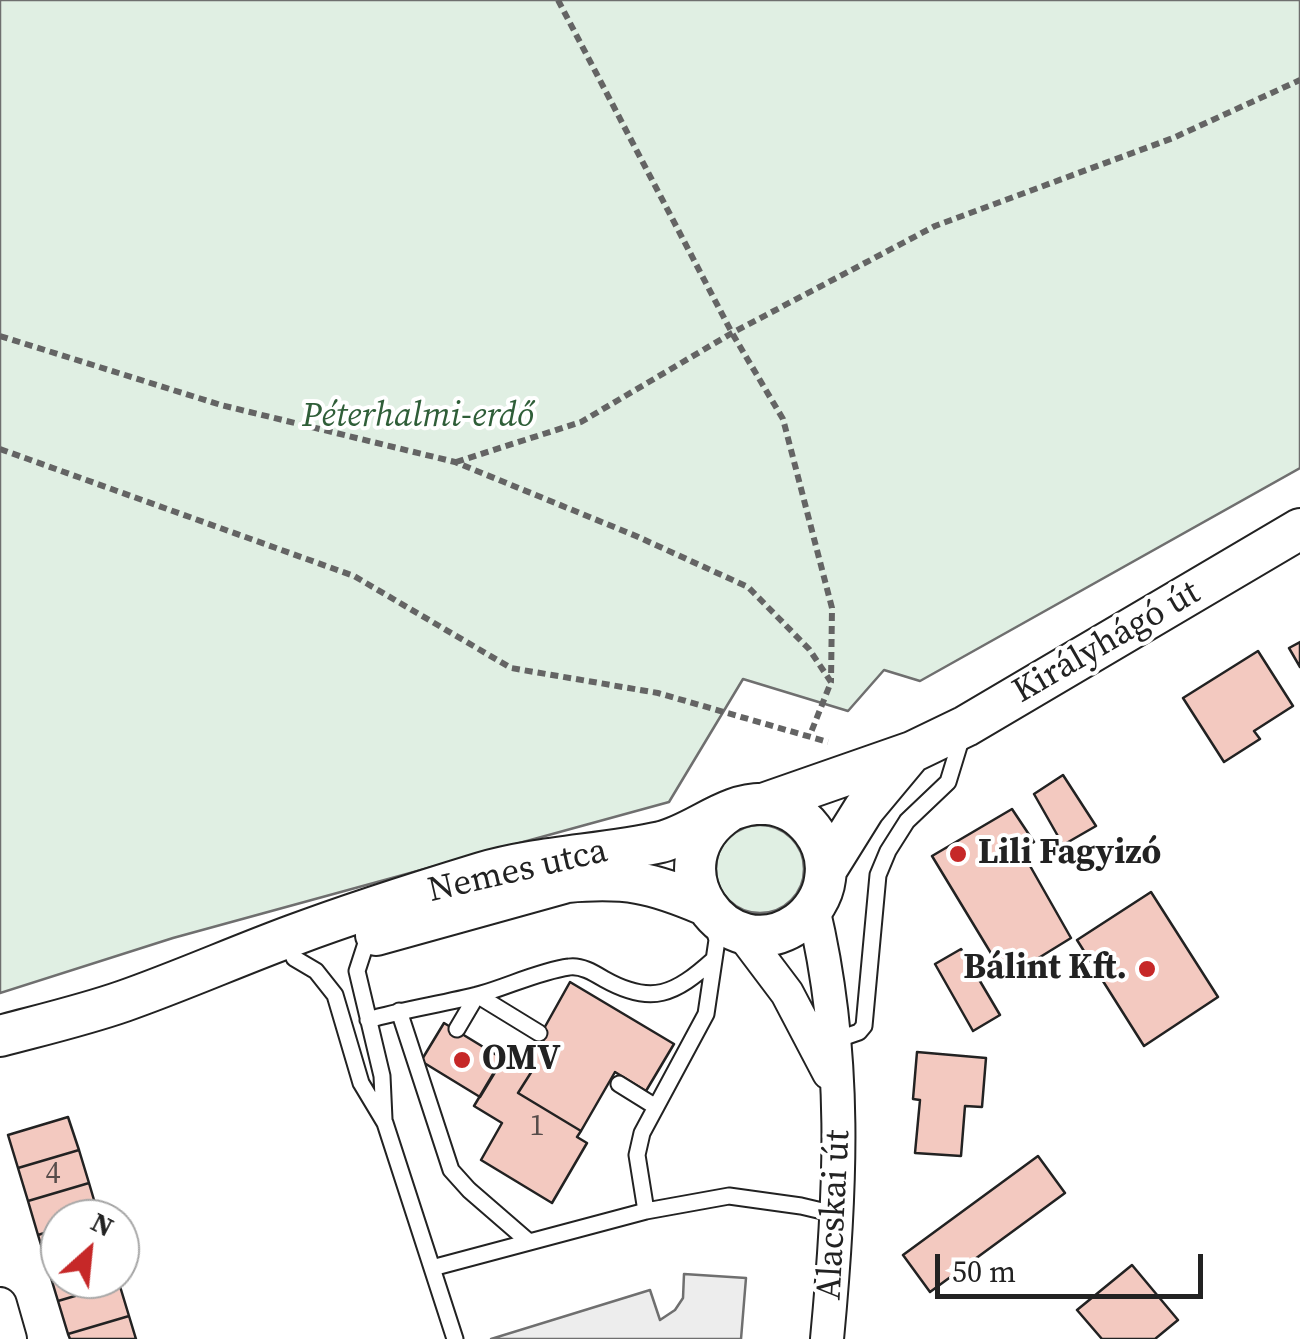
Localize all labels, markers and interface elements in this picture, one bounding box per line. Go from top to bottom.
park label: Péterhalmi-erdő [302,396,534,438]
street label: Királyhágó út [1006,573,1208,713]
street label: Nemes utca [424,831,612,913]
place label: Lili Fagyizó [978,833,1161,875]
marker: Lili Fagyizó [947,843,969,865]
place label: Bálint Kft. [963,948,1127,990]
marker: Bálint Kft. [1136,958,1158,980]
place label: OMV [482,1039,560,1081]
marker: OMV [451,1049,473,1071]
house number: 1 [530,1109,544,1145]
street label: Alacskai út [810,1129,860,1301]
house number: 4 [46,1157,60,1193]
north arrow [40,1199,140,1299]
text: N [85,1202,120,1246]
scale bar [940,1234,1208,1296]
text: 50 m [952,1251,1016,1292]

